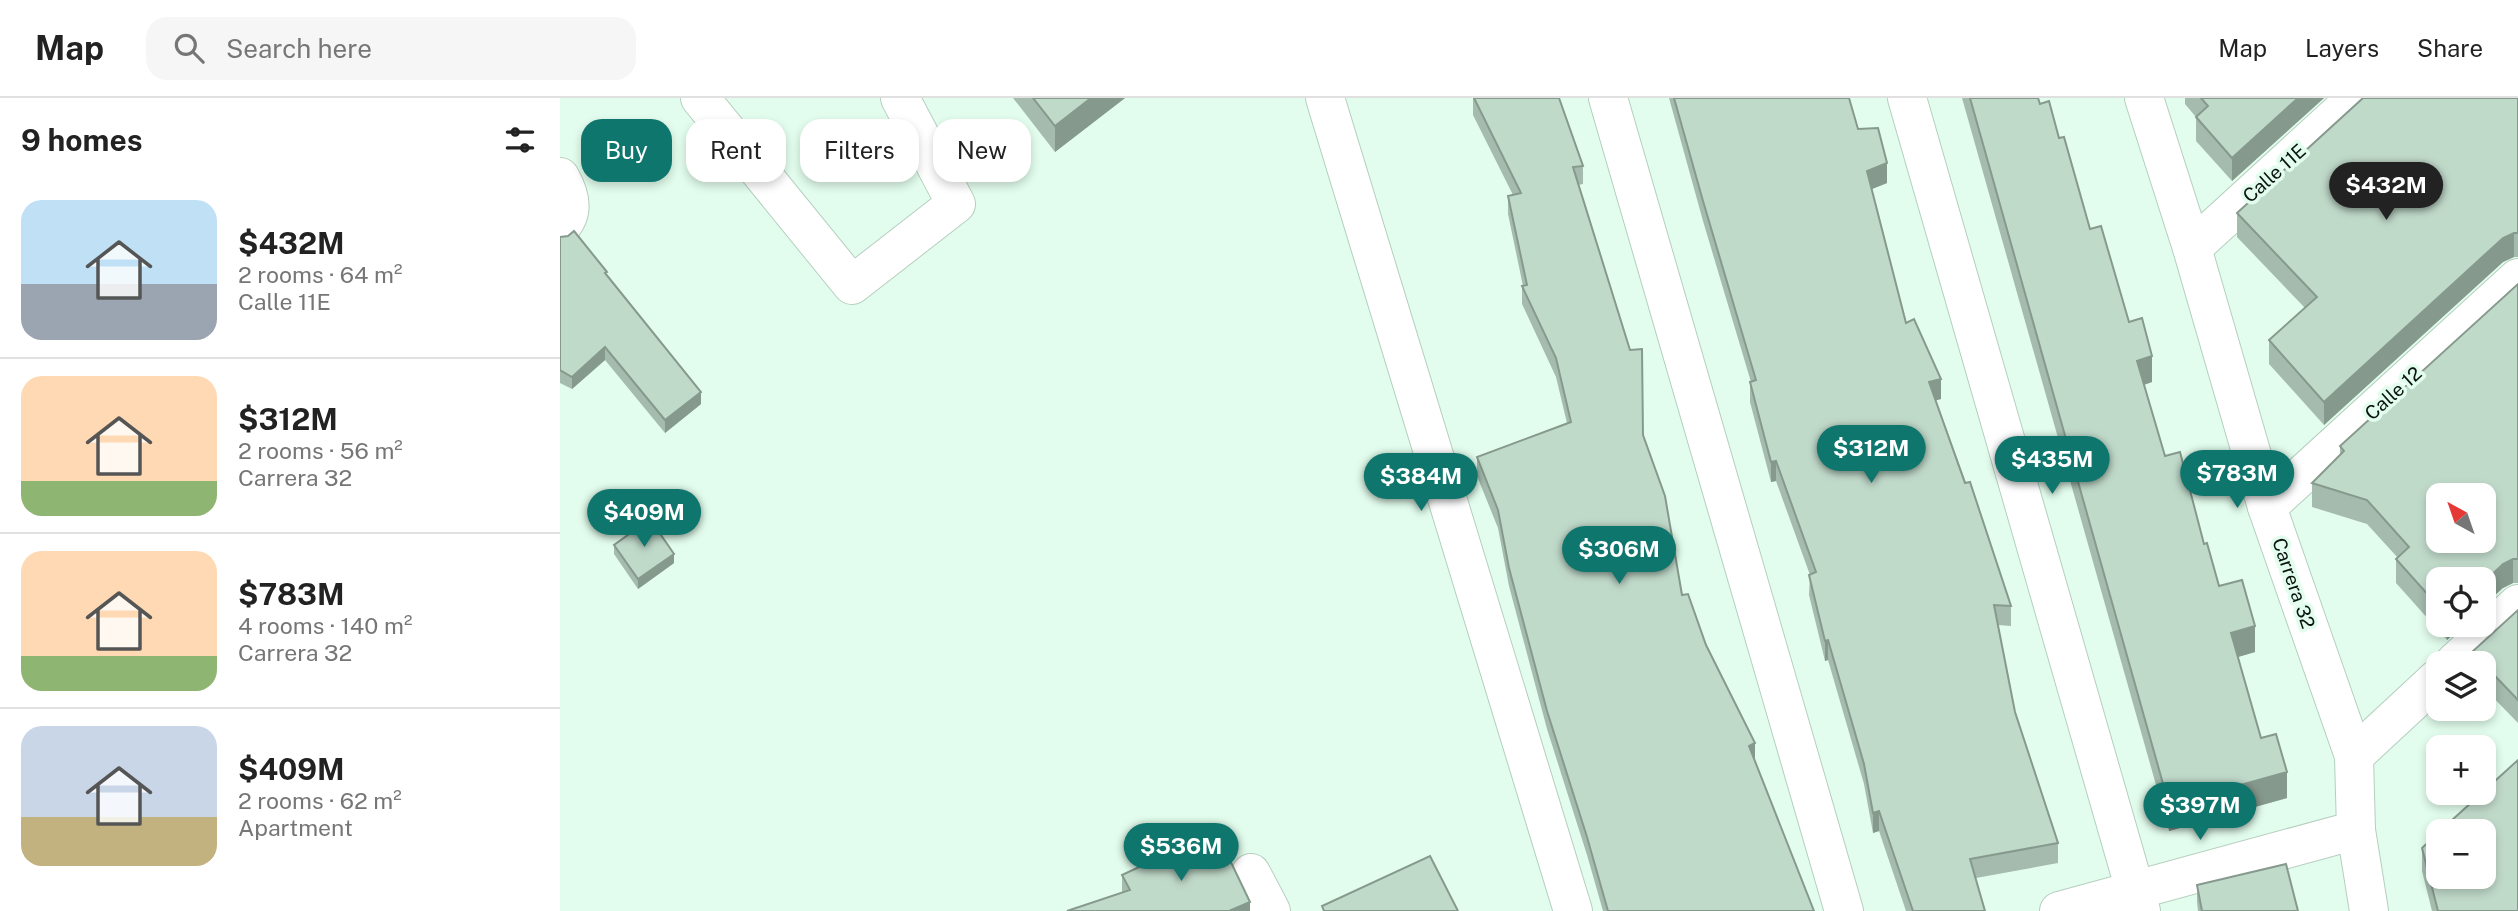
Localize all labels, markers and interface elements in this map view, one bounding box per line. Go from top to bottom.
search box [146,17,636,80]
text: Map [35,29,104,67]
icon: search [170,29,208,67]
text: Search here [226,33,372,64]
text: Map [2218,34,2267,62]
text: Layers [2305,34,2379,62]
text: Share [2417,34,2483,62]
chip: Buy [581,119,672,182]
chip: Rent [686,119,786,182]
chip: Filters [800,119,919,182]
chip: New [933,119,1031,182]
icon: filters [501,121,539,159]
text: 9 homes [21,122,143,158]
street label: Calle 11E [2238,139,2310,207]
pin: $432M [2337,162,2435,222]
text: $432M [2345,171,2427,198]
text: $432M [238,225,345,261]
icon: home [77,228,161,312]
text: 2 rooms · 64 m² [238,261,402,288]
text: Calle 11E [238,288,331,315]
street label: Calle 12 [2360,362,2426,424]
text: $312M [238,401,338,437]
icon: home [77,404,161,488]
pin: $312M [1822,426,1920,485]
text: $312M [1833,434,1909,461]
pin: $435M [2003,436,2101,496]
text: 2 rooms · 56 m² [238,437,403,464]
text: $435M [2011,445,2093,472]
pin: $783M [2188,450,2286,510]
pin: $384M [1372,454,1470,513]
text: $783M [2196,459,2278,486]
text: $384M [1380,462,1462,489]
text: Carrera 32 [238,464,352,491]
north arrow [2426,483,2496,553]
map controls [2426,483,2496,889]
pin: $409M [595,490,693,549]
text: $409M [603,498,685,525]
pin: $306M [1570,526,1668,586]
text: $306M [1578,535,1660,562]
street label: Carrera 32 [2268,535,2320,631]
button: locate [2426,567,2496,637]
text: $783M [238,576,344,612]
icon: home [77,579,161,663]
text: 4 rooms · 140 m² [238,612,412,639]
text: Carrera 32 [238,639,352,666]
button: layers [2426,651,2496,721]
button: + [2426,735,2496,805]
text: $409M [238,751,345,787]
icon: home [77,754,161,838]
pin: $397M [2151,782,2249,842]
text: 2 rooms · 62 m² [238,787,402,814]
text: $397M [2159,791,2241,818]
text: Apartment [238,814,353,841]
button: − [2426,819,2496,889]
pin: $536M [1132,824,1230,883]
text: $536M [1140,832,1222,859]

